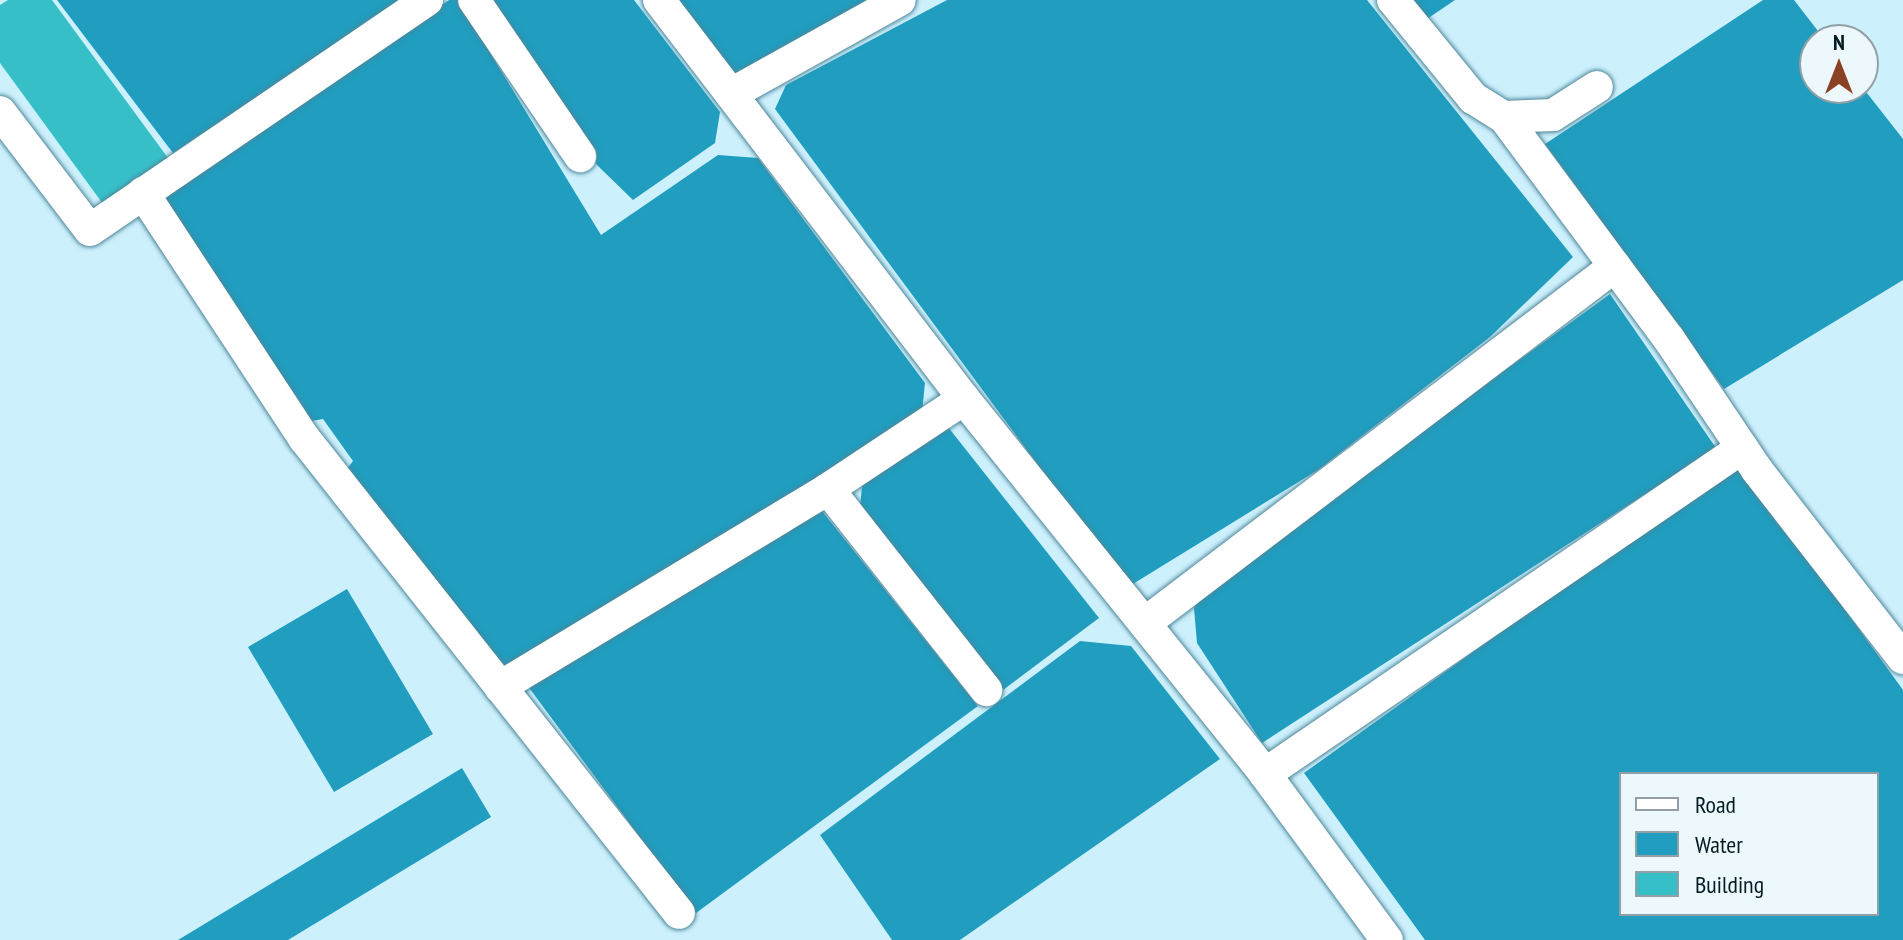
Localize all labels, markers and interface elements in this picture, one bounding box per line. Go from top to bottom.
north arrow [1799,24,1879,104]
text: N [1833,28,1845,56]
legend [1619,772,1879,916]
text: Road [1695,789,1736,820]
text: Water [1695,829,1743,860]
text: Building [1695,869,1764,900]

